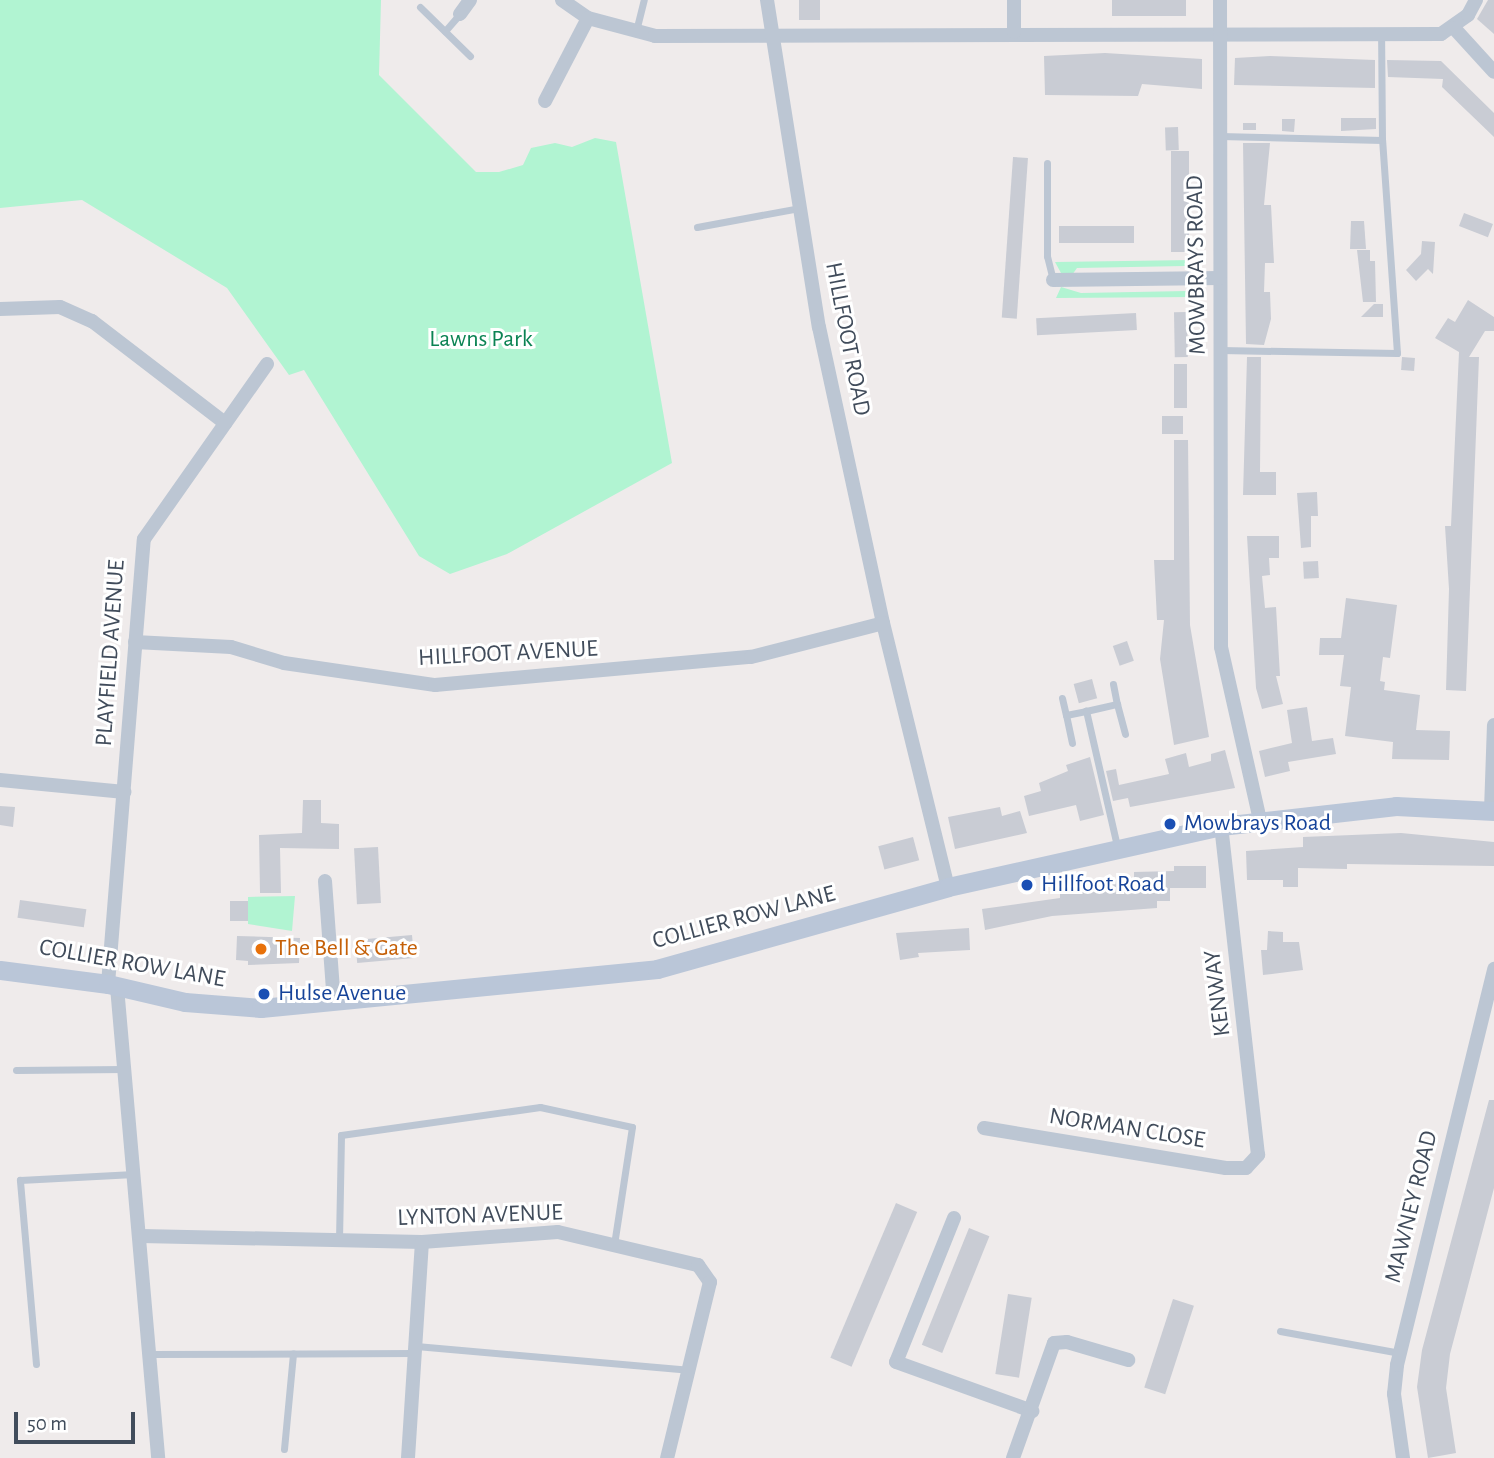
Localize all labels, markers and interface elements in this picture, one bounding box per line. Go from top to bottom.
street label: MOWBRAYS ROAD [1181,175,1213,355]
street label: HILLFOOT ROAD [818,260,876,418]
park label: Lawns Park [429,326,533,354]
street label: PLAYFIELD AVENUE [90,559,132,747]
street label: HILLFOOT AVENUE [417,635,599,673]
place label: Mowbrays Road [1184,810,1331,838]
marker: Mowbrays Road [1162,816,1178,832]
place label: Hillfoot Road [1041,871,1165,899]
marker: Hillfoot Road [1019,877,1035,893]
street label: COLLIER ROW LANE [649,880,839,956]
street label: COLLIER ROW LANE [37,933,227,995]
place label: The Bell & Gate [275,935,418,963]
marker: The Bell & Gate [253,941,269,957]
street label: KENWAY [1198,948,1238,1038]
place label: Hulse Avenue [278,980,406,1008]
marker: Hulse Avenue [256,986,272,1002]
street label: NORMAN CLOSE [1047,1102,1207,1156]
street label: MAWNEY ROAD [1379,1128,1445,1286]
street label: LYNTON AVENUE [397,1199,563,1233]
scale bar [18,1398,138,1442]
text: 50 m [27,1413,67,1434]

